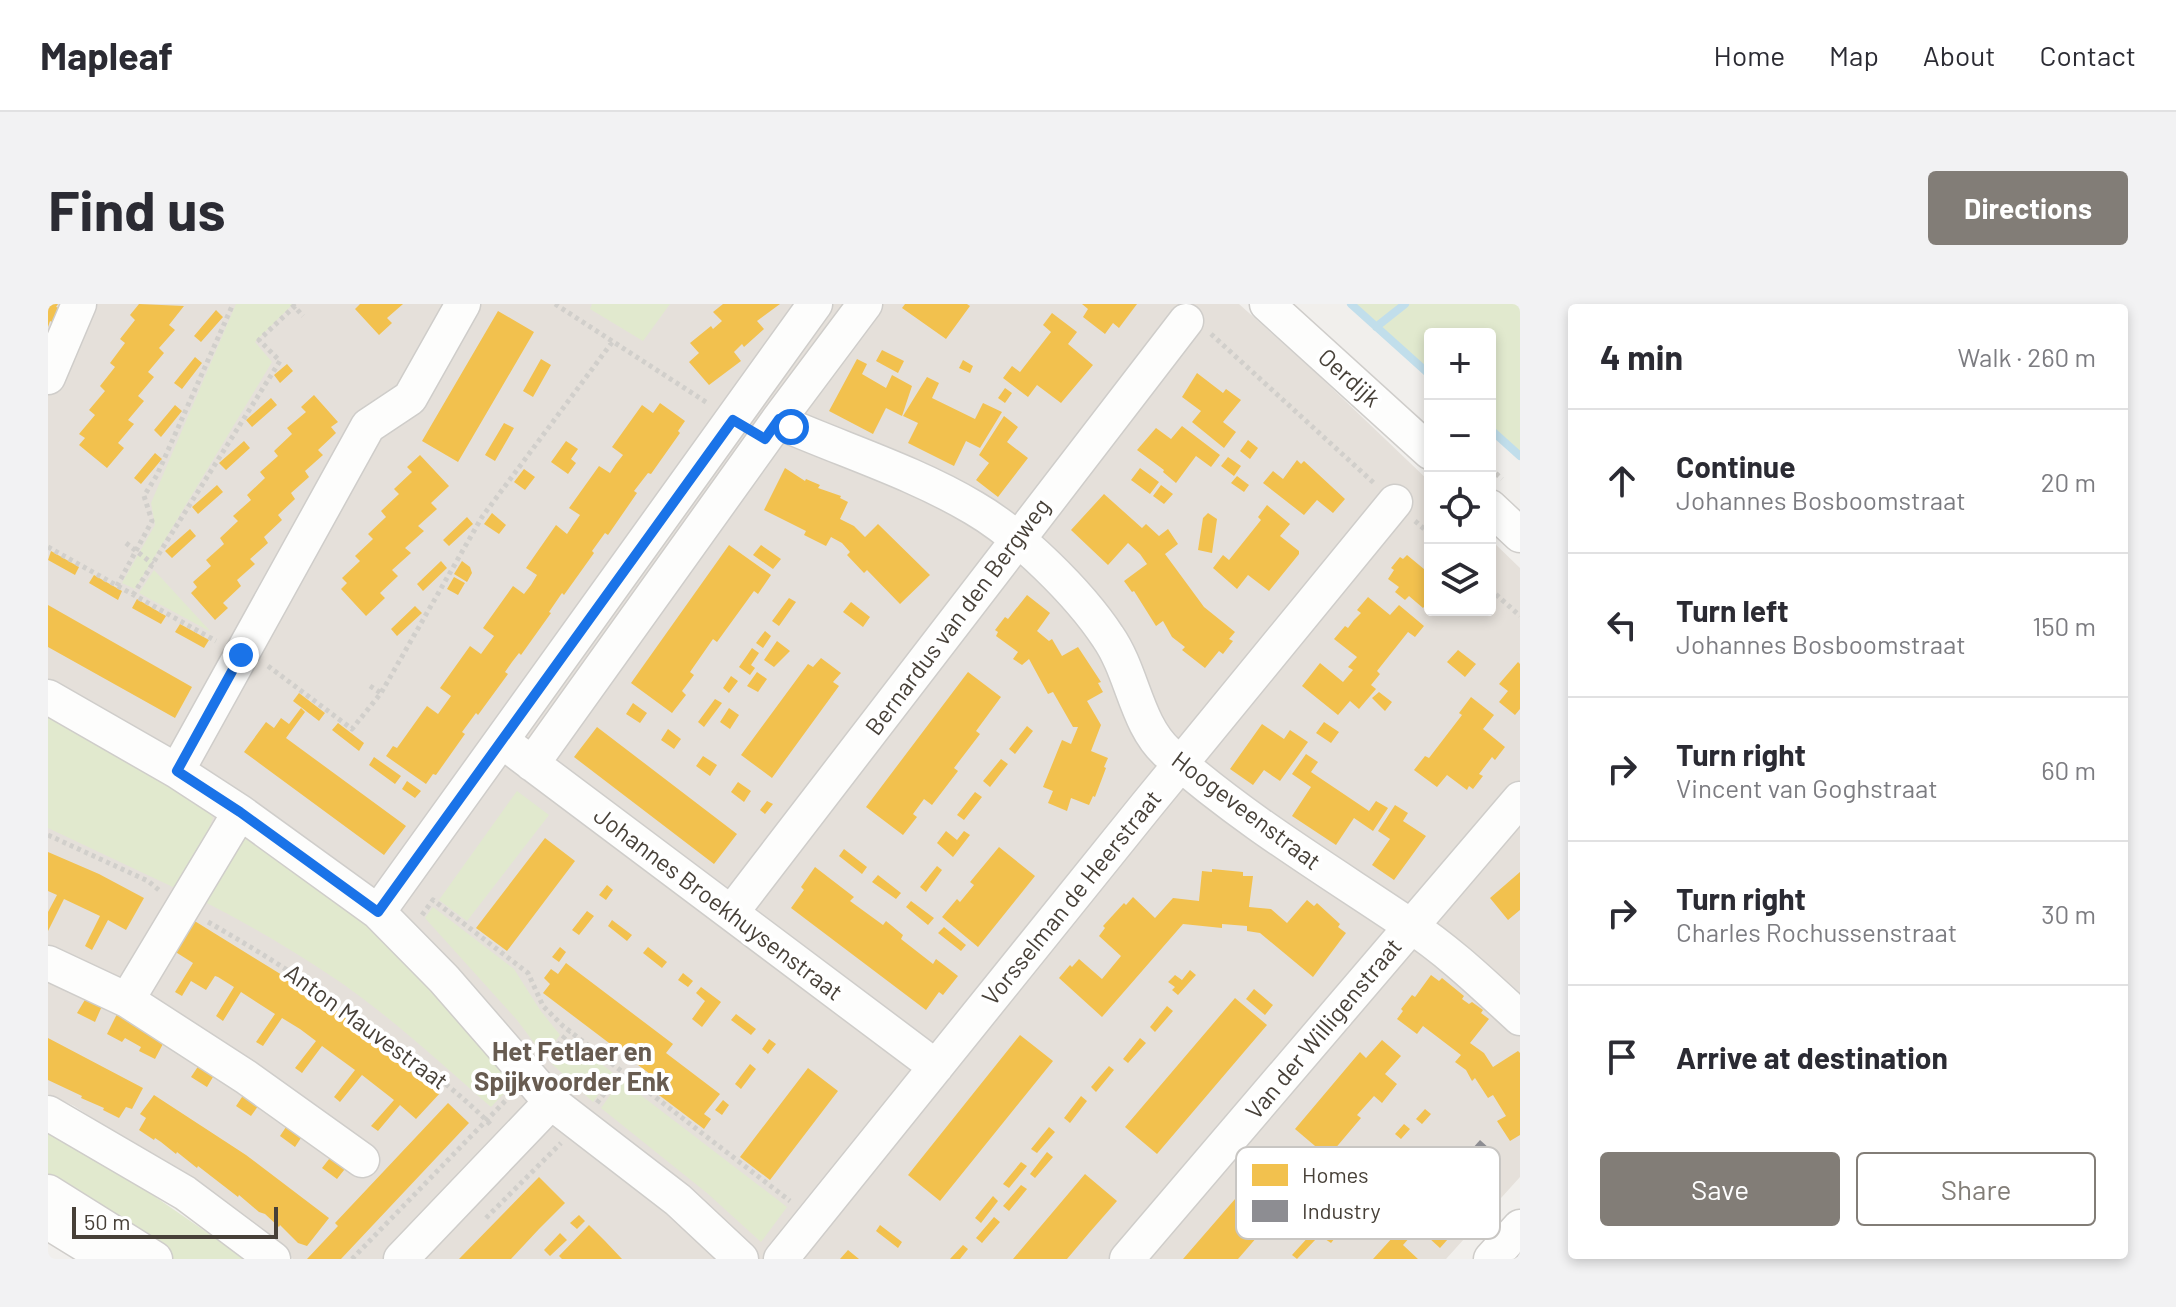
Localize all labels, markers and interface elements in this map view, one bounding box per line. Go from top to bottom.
text: Mapleaf [40,32,173,78]
text: Home [1714,38,1785,72]
text: Map [1829,38,1879,72]
text: About [1923,38,1995,72]
text: Contact [2039,38,2136,72]
button: Directions [1928,171,2128,245]
text: Find us [48,175,226,242]
map controls [1424,328,1496,616]
button: + [1424,328,1496,400]
text: 4 min [1600,336,1683,377]
text: Walk · 260 m [1958,341,2096,372]
street label: Oerdijk [1313,342,1387,412]
button: − [1424,400,1496,472]
route start [773,409,809,445]
text: Continue [1676,448,1796,484]
icon: ahead [1600,459,1644,503]
text: 20 m [2041,466,2096,497]
button: locate [1424,472,1496,544]
text: Johannes Bosboomstraat [1676,484,1966,515]
street label: Bernardus van den Bergweg [858,492,1055,740]
button: layers [1424,544,1496,616]
text: Turn left [1676,592,1789,628]
icon: left [1600,603,1644,647]
text: 150 m [2032,610,2096,641]
text: Johannes Bosboomstraat [1676,628,1966,659]
route end [223,637,259,673]
text: Turn right [1676,736,1806,772]
street label: Hoogeveenstraat [1167,744,1327,875]
icon: right [1600,747,1644,791]
text: 60 m [2041,754,2096,785]
text: Vincent van Goghstraat [1676,772,1938,803]
street label: Vorsselman de Heerstraat [975,784,1167,1010]
street label: Johannes Broekhuysenstraat [589,800,849,1006]
text: Turn right [1676,880,1806,916]
icon: right [1600,891,1644,935]
text: 30 m [2041,898,2096,929]
text: Charles Rochussenstraat [1676,916,1957,947]
street label: Van der Willigenstraat [1239,932,1407,1124]
street label: Anton Mauvestraat [280,957,454,1095]
district label: Het Fetlaer en Spijkvoorder Enk [474,1035,670,1096]
icon: arrive [1600,1035,1644,1079]
text: Arrive at destination [1676,1039,1948,1075]
legend [1236,1147,1500,1239]
button: Save [1600,1152,1840,1226]
button: Share [1856,1152,2096,1226]
text: Homes [1302,1161,1369,1187]
text: Industry [1302,1197,1381,1223]
scale bar [72,1203,278,1239]
text: 50 m [84,1208,130,1234]

